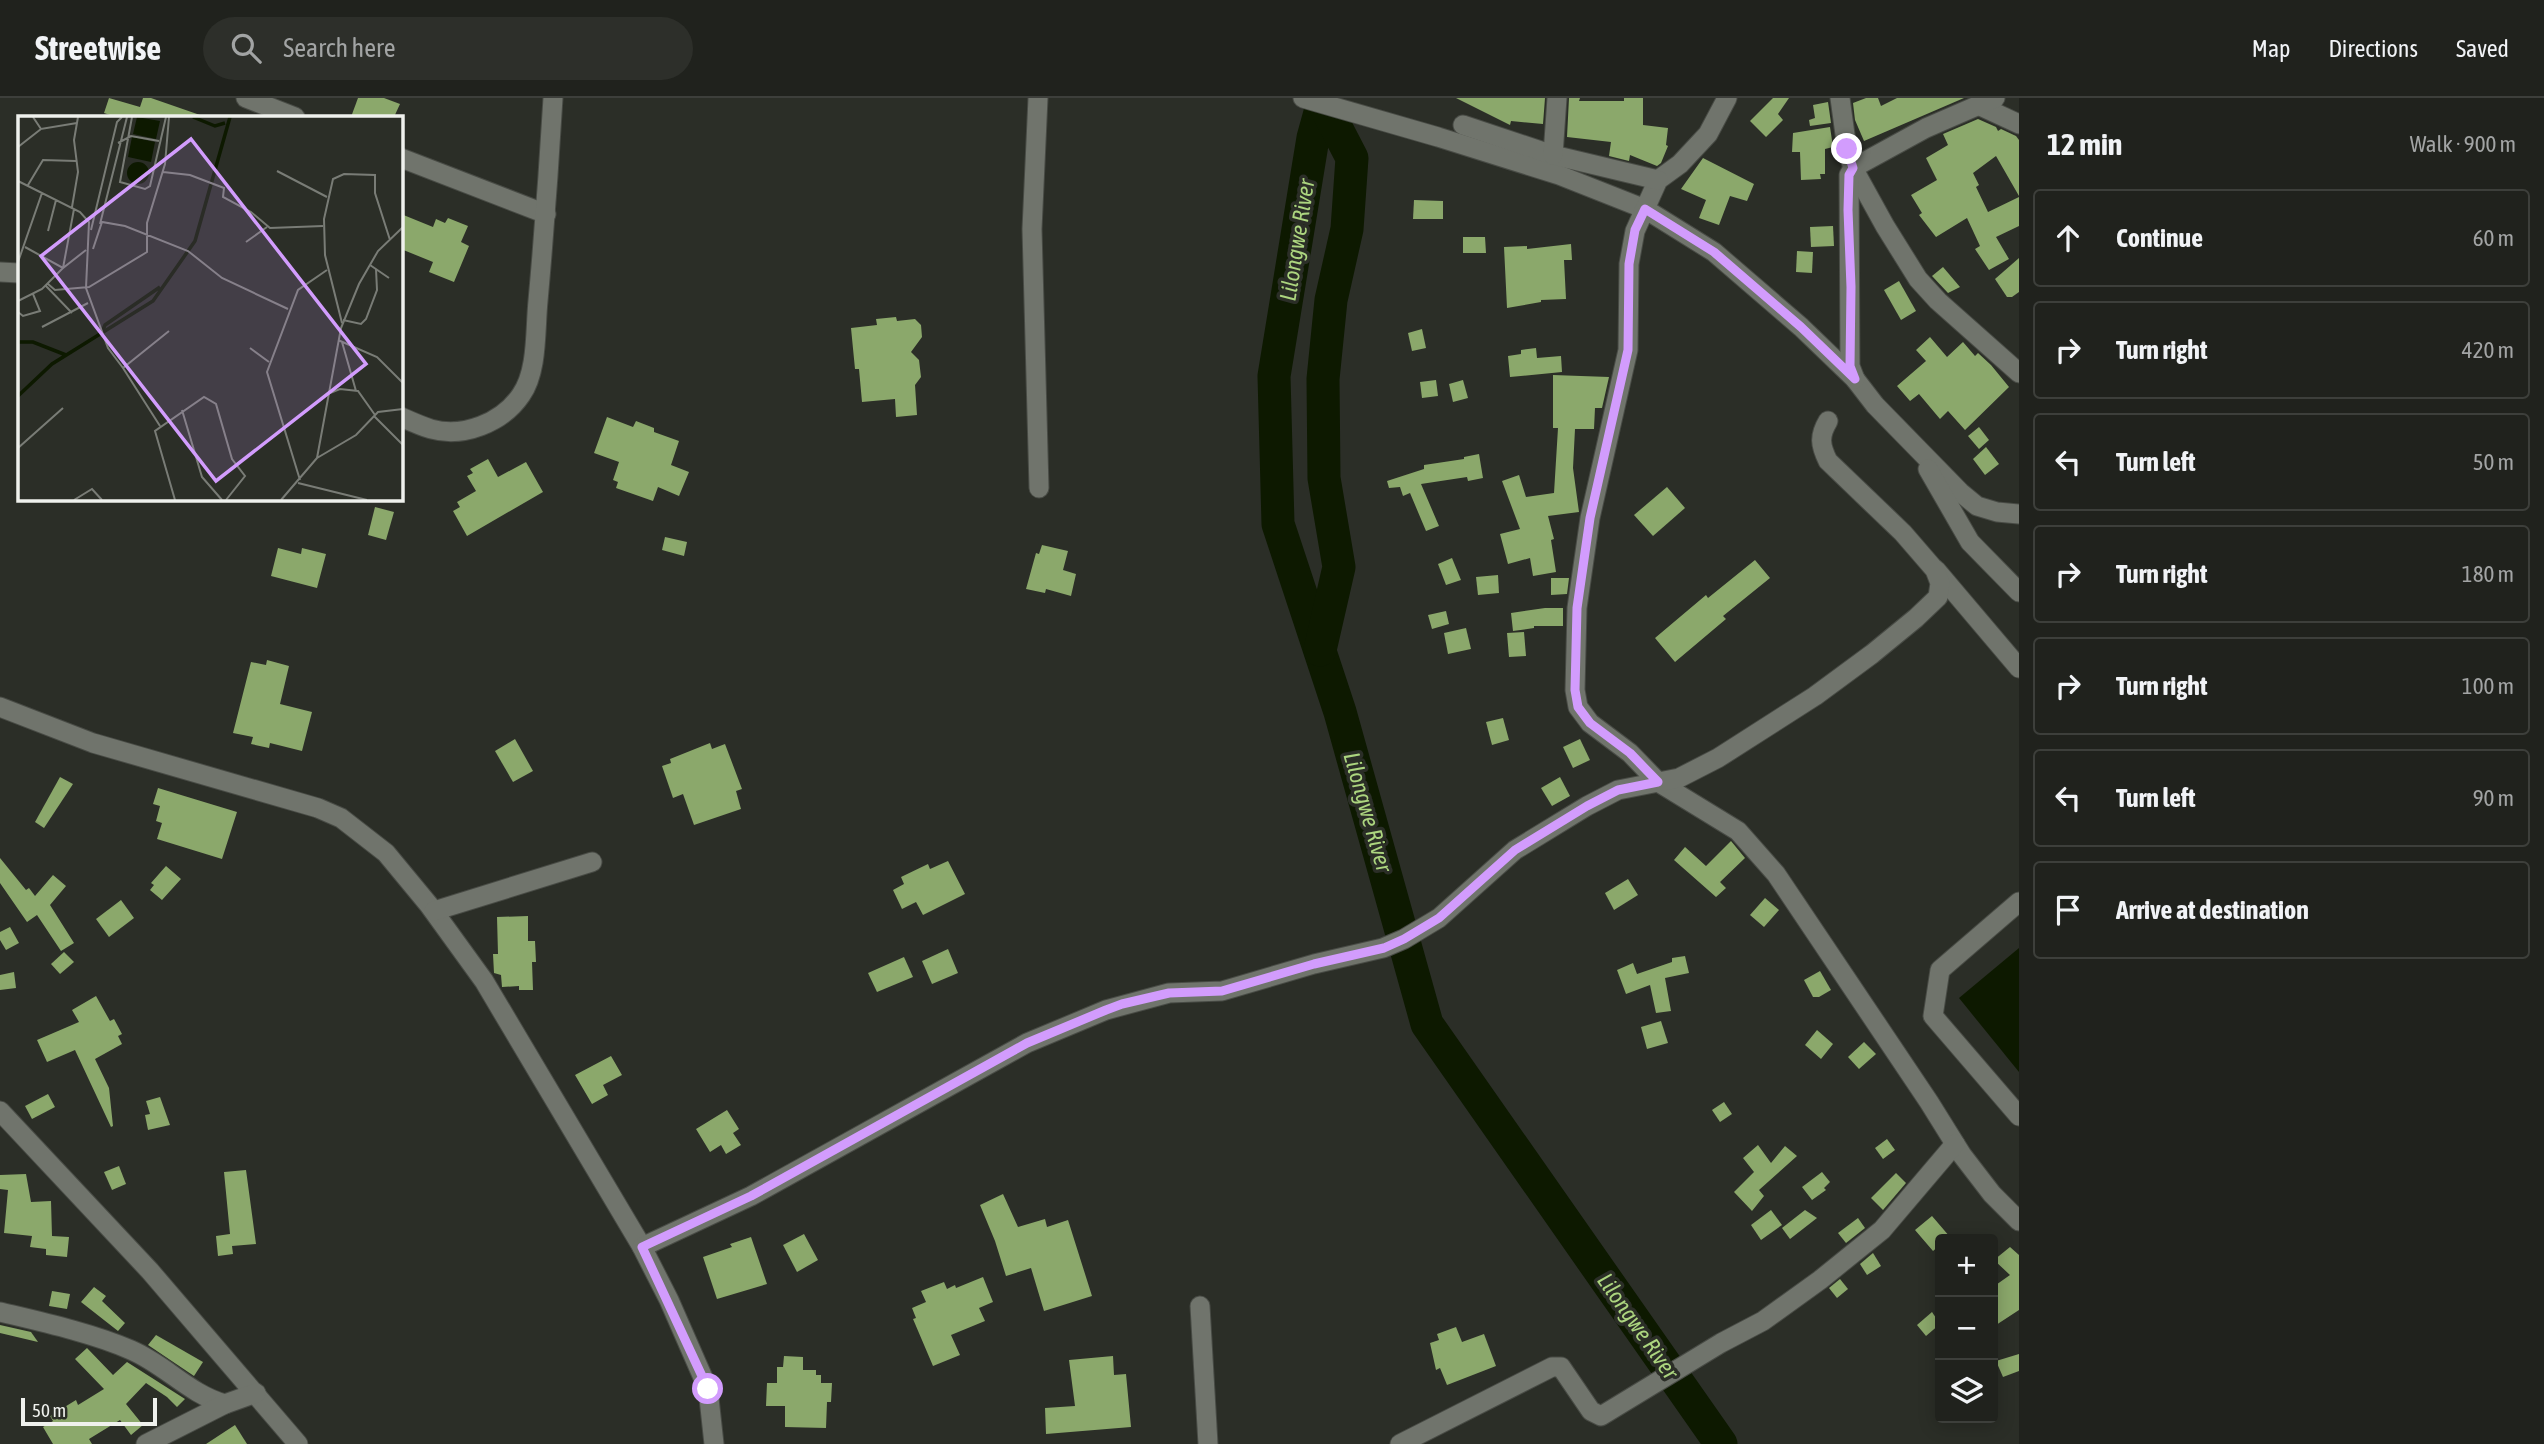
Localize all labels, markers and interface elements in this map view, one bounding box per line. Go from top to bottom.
search box [203,17,693,80]
text: Streetwise [35,29,161,67]
icon: search [227,29,265,67]
text: Search here [283,33,396,63]
text: Map [2252,35,2290,62]
text: Directions [2328,35,2418,62]
text: Saved [2456,35,2509,62]
inset map [18,116,402,500]
text: 12 min [2047,127,2122,161]
text: Walk · 900 m [2410,131,2516,157]
route end [1831,133,1862,164]
water label: Lilongwe River [1275,176,1320,303]
icon: ahead [2049,219,2087,257]
text: Continue [2116,223,2203,253]
text: 60 m [2473,225,2514,251]
icon: right [2049,331,2087,369]
text: Turn right [2116,335,2207,365]
text: 420 m [2462,337,2514,363]
icon: left [2049,443,2087,481]
text: Turn left [2116,447,2196,477]
text: 50 m [2473,449,2514,475]
icon: right [2049,555,2087,593]
text: Turn right [2116,559,2207,589]
text: 180 m [2462,561,2514,587]
icon: right [2049,667,2087,705]
text: Turn right [2116,671,2207,701]
text: 100 m [2462,673,2514,699]
water label: Lilongwe River [1339,749,1398,876]
icon: left [2049,779,2087,817]
text: Turn left [2116,783,2196,813]
text: 90 m [2473,785,2514,811]
icon: arrive [2049,891,2087,929]
text: Arrive at destination [2116,895,2309,925]
map controls [1935,1234,1998,1423]
button: + [1935,1234,1998,1297]
water label: Lilongwe River [1592,1268,1685,1385]
button: − [1935,1297,1998,1360]
button: layers [1935,1360,1998,1423]
route start [692,1373,723,1404]
scale bar [21,1395,158,1427]
text: 50 m [32,1399,66,1421]

